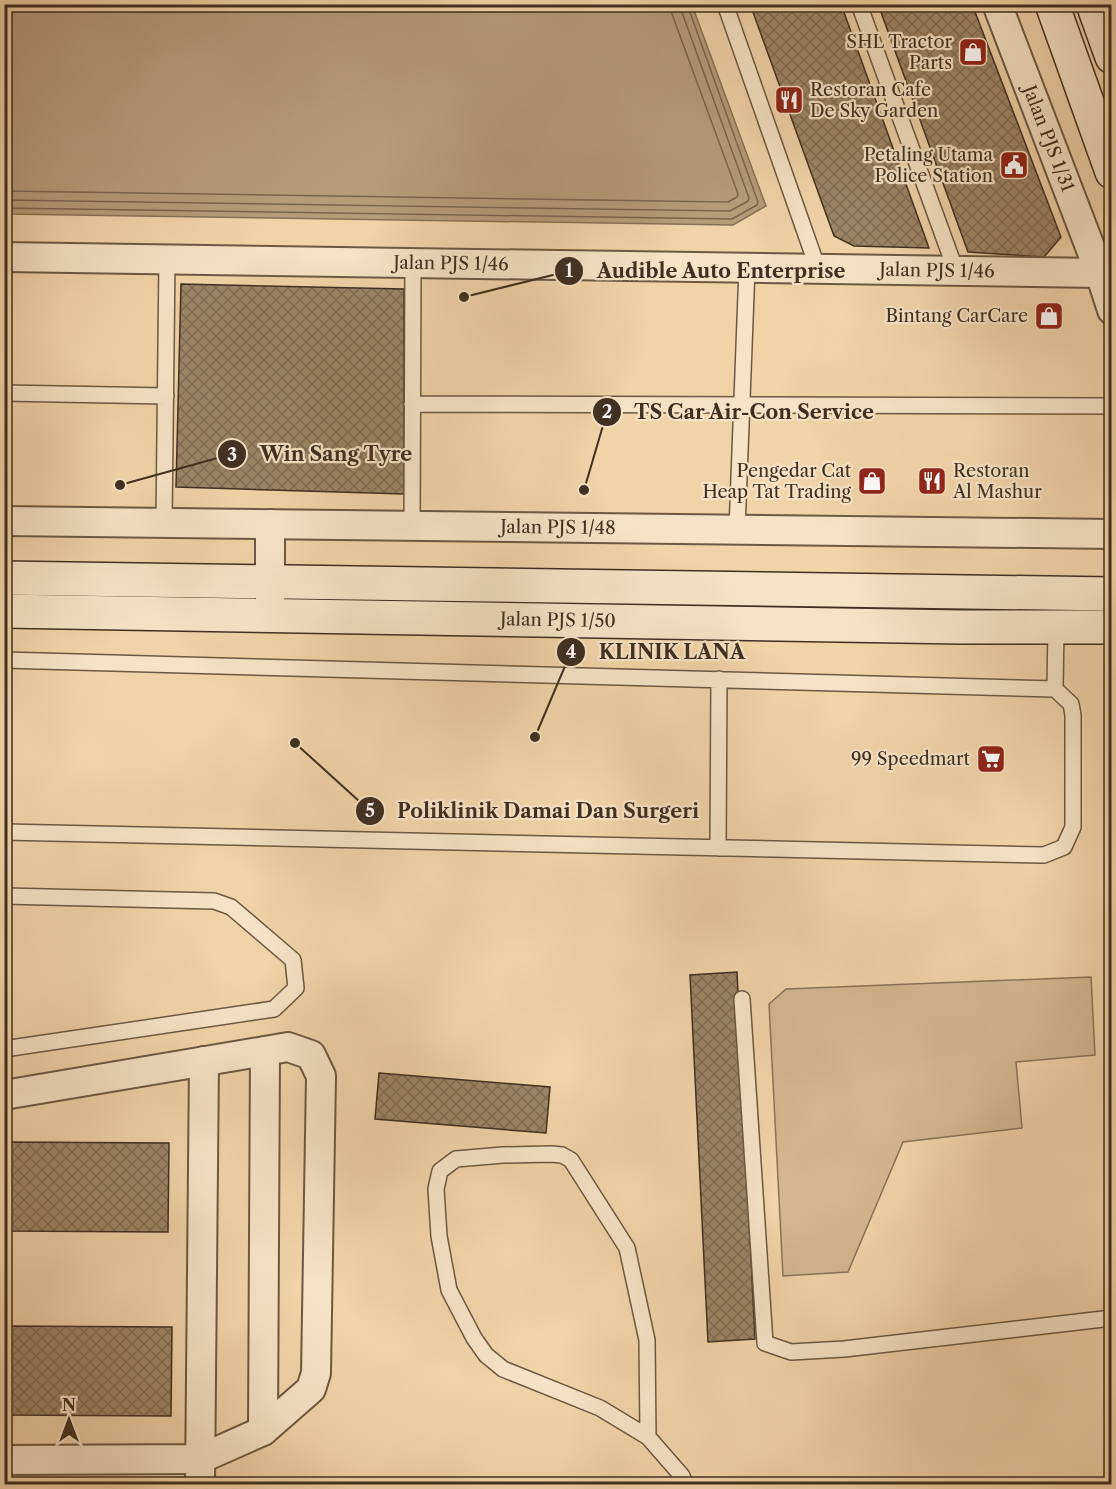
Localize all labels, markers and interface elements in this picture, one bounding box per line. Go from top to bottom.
place label: SHL Tractor Parts [846,31,952,74]
shop icon: SHL Tractor Parts [957,36,989,68]
place label: Restoran Cafe De Sky Garden [810,79,938,122]
street label: Jalan PJS 1/31 [1017,79,1079,195]
restaurant icon: Restoran Cafe De Sky Garden [773,84,805,116]
place label: Petaling Utama Police Station [864,144,993,187]
public building icon: Petaling Utama Police Station [998,149,1030,181]
street label: Jalan PJS 1/46 [390,252,509,275]
callout: Audible Auto Enterprise [554,252,858,290]
text: Audible Auto Enterprise [596,259,845,283]
street label: Jalan PJS 1/46 [876,259,995,282]
text: 1 [565,260,573,282]
shop icon: Bintang CarCare [1033,300,1065,332]
place label: Bintang CarCare [886,305,1028,327]
callout: TS Car Air-Con Service [592,393,887,431]
text: TS Car Air-Con Service [634,400,874,424]
text: 2 [602,401,612,423]
callout: Win Sang Tyre [217,435,424,473]
text: Win Sang Tyre [259,442,412,466]
text: 3 [227,444,237,466]
place label: Pengedar Cat Heap Tat Trading [702,460,852,503]
place label: Restoran Al Mashur [952,460,1042,503]
shop icon: Pengedar Cat Heap Tat Trading [856,465,888,497]
restaurant icon: Restoran Al Mashur [916,465,948,497]
street label: Jalan PJS 1/48 [497,516,616,539]
street label: Jalan PJS 1/50 [497,608,616,632]
callout: KLINIK LANA [556,633,757,671]
text: KLINIK LANA [599,640,746,664]
text: 4 [566,641,576,663]
supermarket icon: 99 Speedmart [975,743,1007,775]
place label: 99 Speedmart [851,748,971,770]
callout: Poliklinik Damai Dan Surgeri [355,792,712,830]
text: Poliklinik Damai Dan Surgeri [397,799,699,823]
text: 5 [365,800,375,822]
north arrow [39,1390,99,1450]
text: N [62,1395,76,1415]

